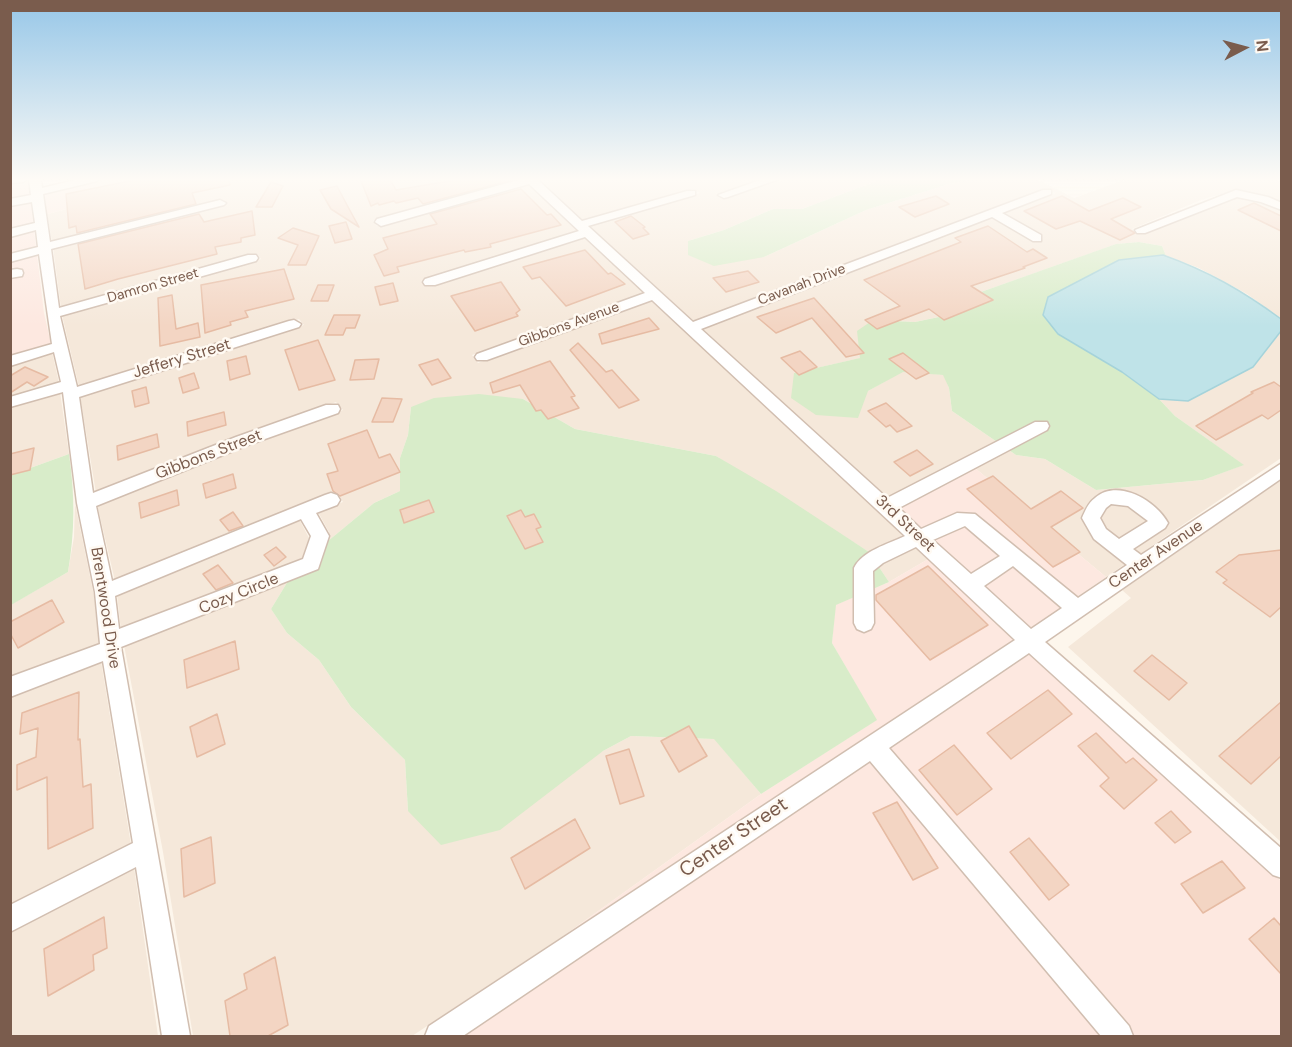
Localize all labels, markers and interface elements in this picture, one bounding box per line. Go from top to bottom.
north arrow [1214,18,1274,78]
text: N [1251,39,1273,53]
street label: Cavanah Drive [756,261,848,309]
street label: Damron Street [105,265,201,307]
street label: Gibbons Avenue [516,299,622,351]
street label: Jeffery Street [131,335,233,383]
street label: Gibbons Street [153,426,265,484]
street label: 3rd Street [871,492,939,556]
street label: Center Avenue [1105,516,1207,594]
street label: Brentwood Drive [86,546,124,670]
street label: Cozy Circle [196,569,282,619]
street label: Center Street [675,793,793,883]

